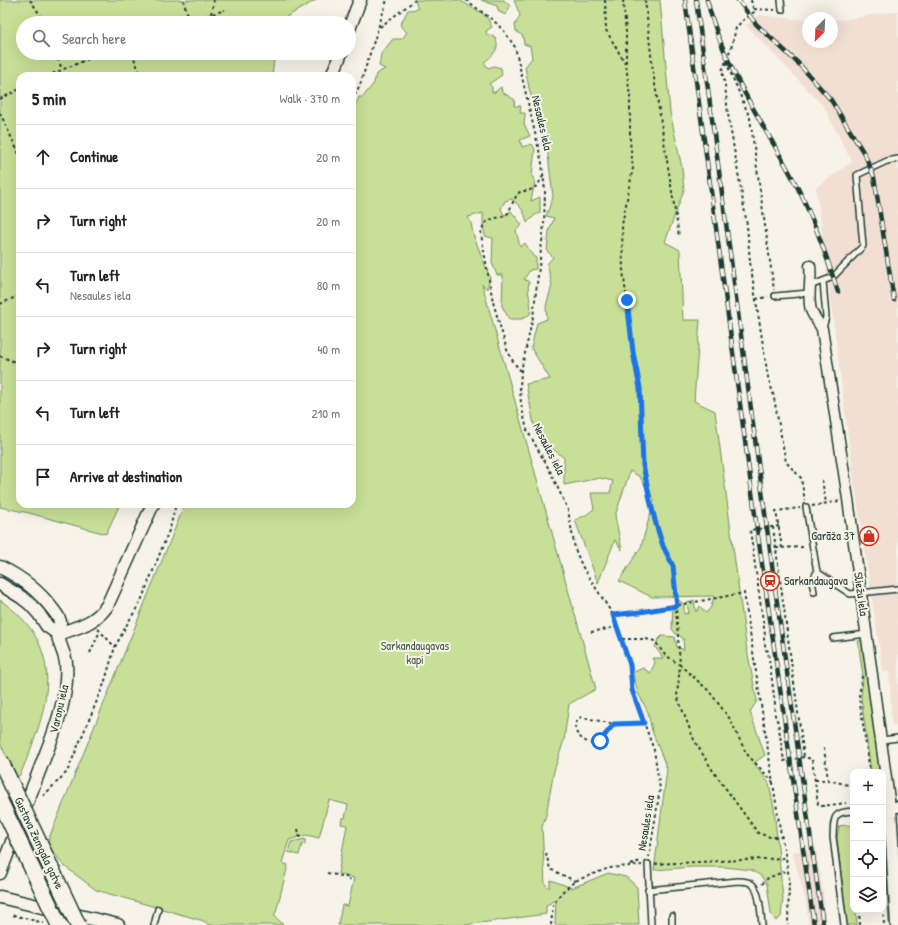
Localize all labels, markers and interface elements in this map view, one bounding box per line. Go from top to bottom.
north arrow [802,12,838,48]
search box [16,16,356,60]
icon: search [30,27,52,49]
text: Search here [62,28,126,49]
text: 5 min [32,87,66,110]
text: Walk · 370 m [280,89,340,107]
street label: Nesaules iela [528,94,557,152]
icon: ahead [32,146,54,168]
text: Continue [70,146,118,167]
text: 20 m [316,148,340,166]
icon: right [32,210,54,232]
text: Turn right [70,210,126,231]
text: 20 m [316,212,340,230]
text: Turn left [70,265,120,286]
icon: left [32,274,54,296]
text: 80 m [317,276,340,294]
text: Nesaules iela [70,286,131,304]
route end [618,291,636,309]
icon: right [32,338,54,360]
text: Turn right [70,338,126,359]
text: 40 m [317,340,340,358]
icon: left [32,402,54,424]
text: Turn left [70,402,120,423]
text: 210 m [312,404,340,422]
street label: Nesaules iela [529,420,570,478]
icon: arrive [32,466,54,488]
text: Arrive at destination [70,466,182,487]
shop icon: Garāža 37 [858,525,880,547]
place label: Garāža 37 [811,527,855,544]
station icon: Sarkandaugava [759,570,781,592]
street label: Sliežu iela [850,571,873,617]
place label: Sarkandaugava [784,572,848,589]
park label: Sarkandaugavas kapi [381,637,450,668]
street label: Varoņu iela [45,683,72,735]
route start [591,732,609,750]
map controls [850,769,886,913]
button: + [850,769,886,805]
street label: Gustava Zemgala gatve [11,794,68,892]
street label: Nesaules iela [633,794,658,852]
button: − [850,805,886,841]
button: locate [850,841,886,877]
button: layers [850,877,886,913]

